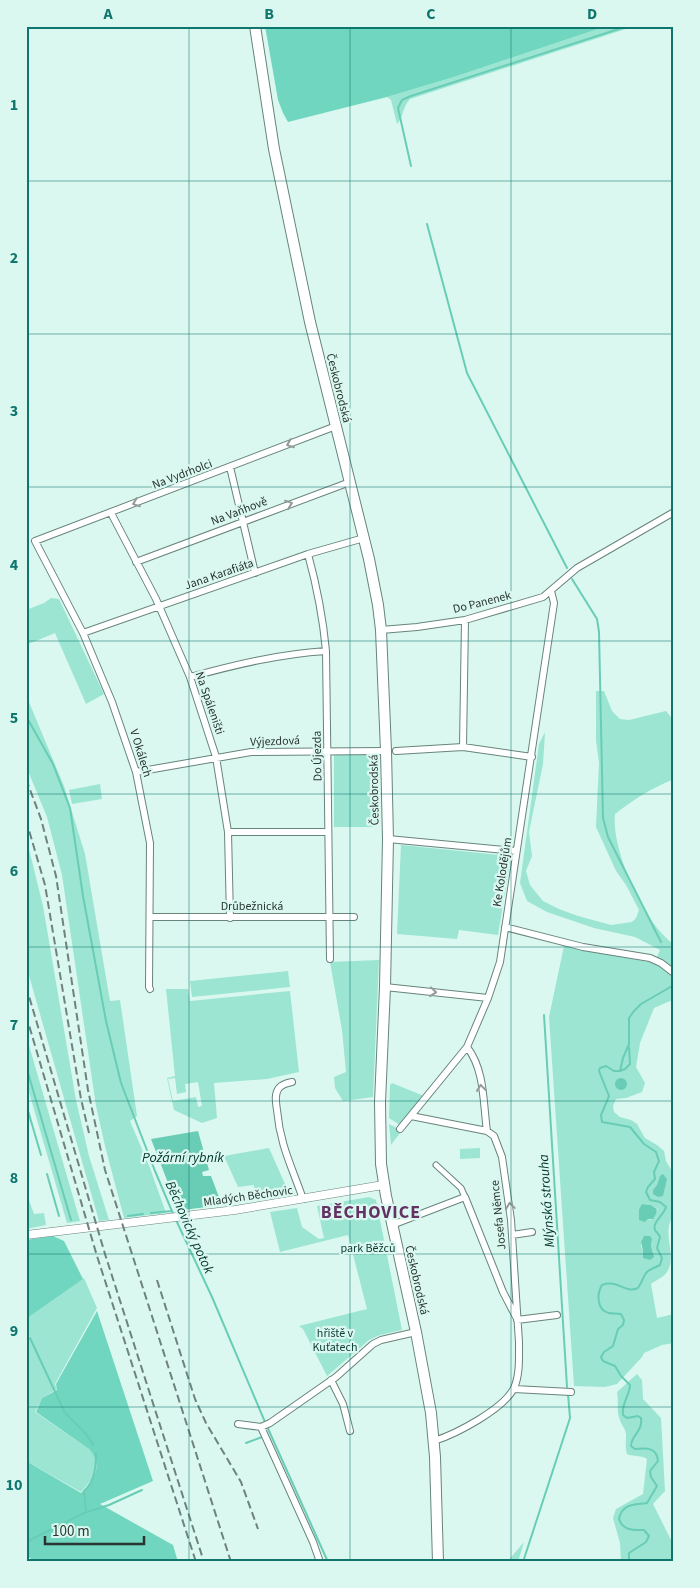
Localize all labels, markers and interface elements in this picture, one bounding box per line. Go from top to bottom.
text: A [102,3,113,25]
text: B [264,3,274,25]
text: C [426,3,436,25]
text: D [587,3,597,25]
text: 1 [10,94,18,116]
text: 2 [10,247,18,269]
street label: Českobrodská [322,352,355,425]
text: 3 [10,400,18,422]
one-way arrow [286,438,295,448]
street label: Na Vydrholci [150,455,215,494]
street label: Na Vaňhově [208,493,270,530]
one-way arrow [132,497,141,507]
one-way arrow [284,500,293,510]
text: 4 [10,554,19,576]
street label: Jana Karafiáta [182,555,256,594]
street label: Do Panenek [451,587,513,618]
street label: Na Spáleništi [191,669,228,737]
text: 5 [10,707,18,729]
street label: V Okálech [125,727,156,779]
street label: Do Újezda [309,731,326,781]
street label: Výjezdová [250,732,300,751]
street label: Českobrodská [365,754,384,826]
street label: Ke Kolodějům [489,836,516,908]
text: 6 [10,860,18,882]
street label: Drůbežnická [221,898,283,915]
one-way arrow [430,986,438,997]
text: 7 [10,1014,18,1036]
one-way arrow [476,1083,487,1091]
water label: Požární rybník [142,1148,224,1168]
water label: Mlýnská strouha [534,1153,560,1248]
text: 8 [10,1167,18,1189]
water label: Běchovický potok [160,1178,219,1277]
street label: Josefa Němce [486,1179,511,1251]
street label: Mladých Běchovic [202,1182,294,1211]
district label: BĚCHOVICE [321,1200,421,1225]
one-way arrow [505,1201,515,1210]
park label: park Běžců [340,1240,396,1257]
street label: Českobrodská [400,1244,433,1317]
text: 9 [10,1320,18,1342]
park label: hřiště v Kuťatech [313,1325,357,1356]
text: 10 [6,1474,22,1496]
scale bar [45,1513,144,1545]
text: 100 m [52,1521,90,1542]

